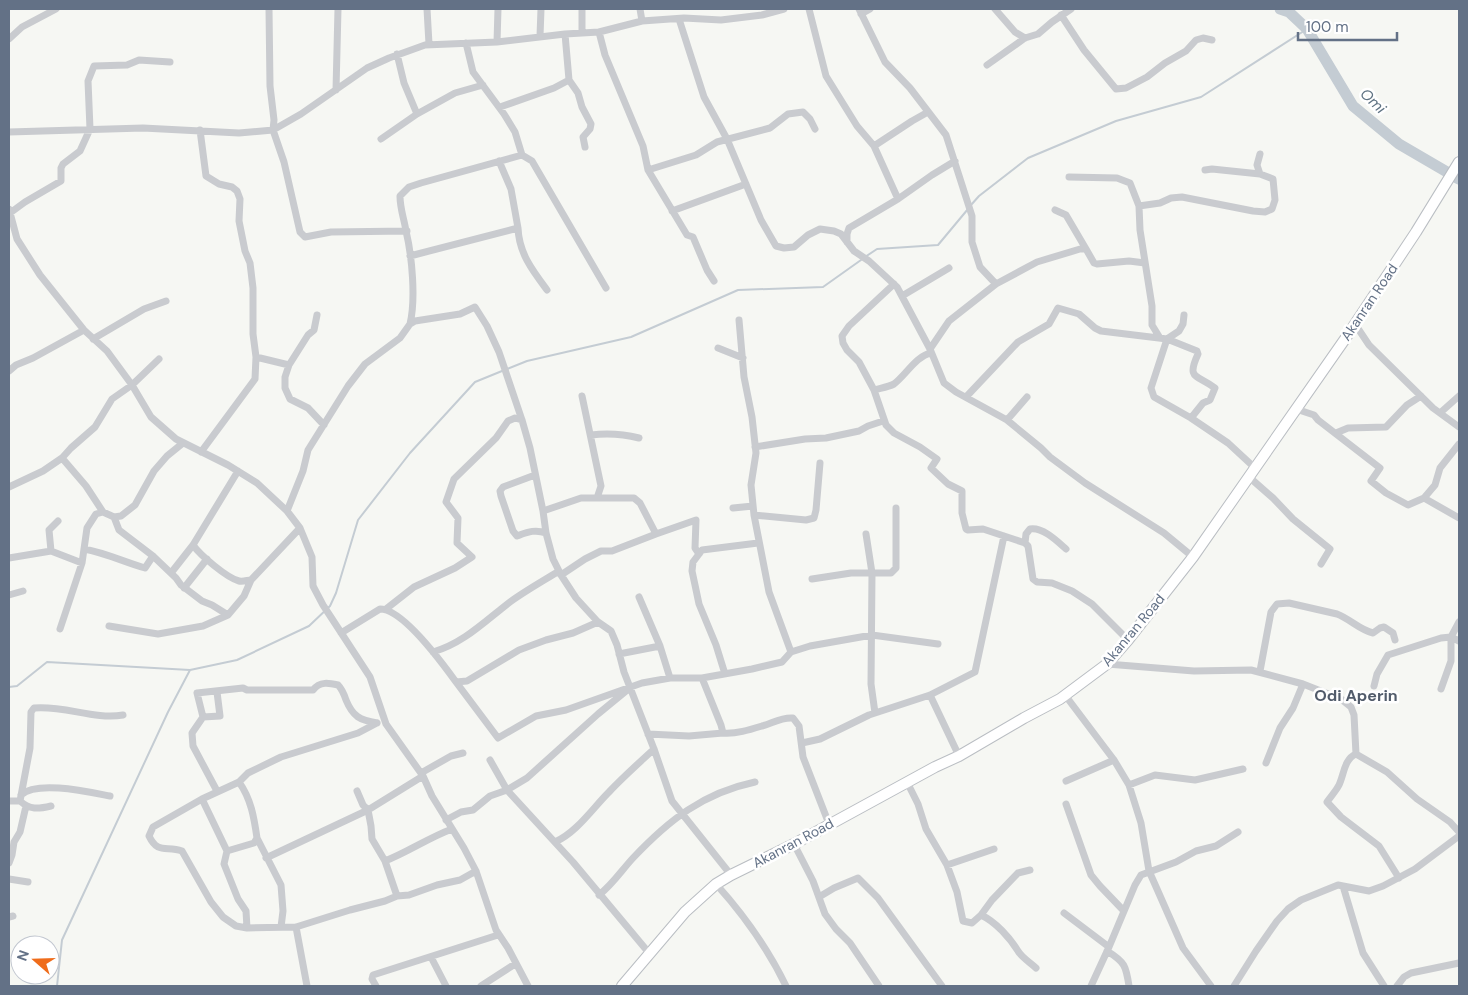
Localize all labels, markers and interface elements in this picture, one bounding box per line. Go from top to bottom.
scale bar [1298,10,1397,42]
text: 100 m [1306,17,1349,37]
water label: Omi [1356,84,1391,118]
street label: Akanran Road [1337,260,1401,344]
street label: Akanran Road [1097,590,1169,670]
district label: Odi Aperin [1314,685,1398,706]
street label: Akanran Road [749,814,837,872]
north arrow [10,935,60,985]
text: N [13,948,33,963]

